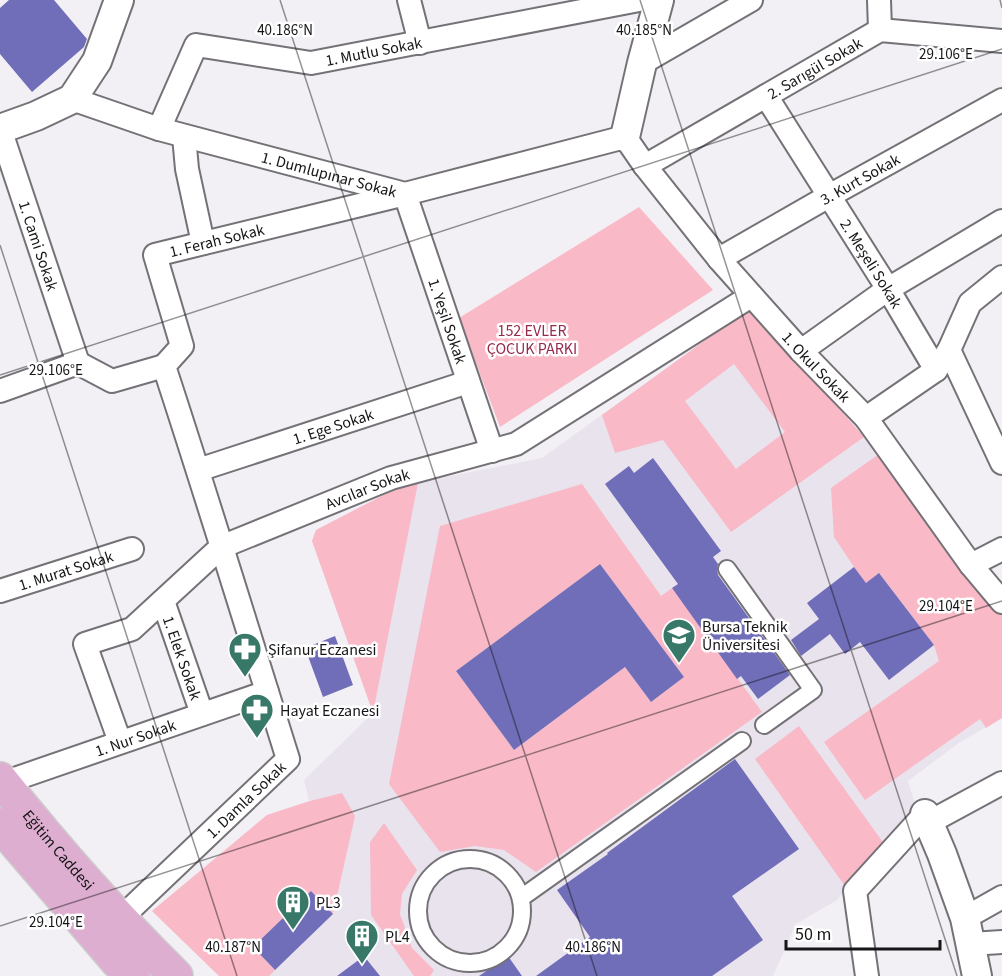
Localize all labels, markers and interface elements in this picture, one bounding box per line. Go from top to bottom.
text: 40.186°N [257,20,313,41]
text: 40.185°N [616,20,672,41]
street label: 1. Mutlu Sokak [324,32,424,72]
street label: 2. Sarıgül Sokak [764,32,867,105]
text: 29.106°E [919,44,973,65]
street label: 1. Dumlupınar Sokak [259,147,399,203]
street label: 3. Kurt Sokak [816,149,904,211]
street label: 1. Cami Sokak [13,198,63,294]
street label: 2. Meşeli Sokak [835,215,907,313]
street label: 1. Ferah Sokak [167,219,267,263]
street label: 1. Yeşil Sokak [422,276,472,367]
park label: 152 EVLER ÇOCUK PARKI [487,320,577,360]
street label: 1. Okul Sokak [777,327,855,408]
text: 29.106°E [29,360,83,381]
street label: 1. Ege Sokak [290,404,377,450]
street label: Avcılar Sokak [322,463,412,516]
street label: 1. Murat Sokak [16,546,116,596]
text: 29.104°E [919,596,973,617]
street label: 1. Elek Sokak [157,613,206,703]
place label: Bursa Teknik Üniversitesi [702,616,788,656]
school or university icon: Bursa Teknik Üniversitesi [661,617,697,664]
pharmacy icon: Şifanur Eczanesi [227,631,263,678]
place label: Şifanur Eczanesi [268,639,377,661]
pharmacy icon: Hayat Eczanesi [239,692,275,739]
place label: Hayat Eczanesi [280,700,380,722]
street label: 1. Nur Sokak [92,714,179,762]
street label: 1. Damla Sokak [201,757,291,843]
street label: Eğitim Caddesi [17,805,99,895]
building icon: PL3 [275,884,311,931]
place label: PL3 [316,892,341,914]
text: 29.104°E [29,912,83,933]
scale bar [786,913,940,951]
building icon: PL4 [344,918,380,965]
text: 50 m [795,922,831,947]
place label: PL4 [385,926,410,948]
text: 40.187°N [205,937,261,958]
text: 40.186°N [565,937,621,958]

